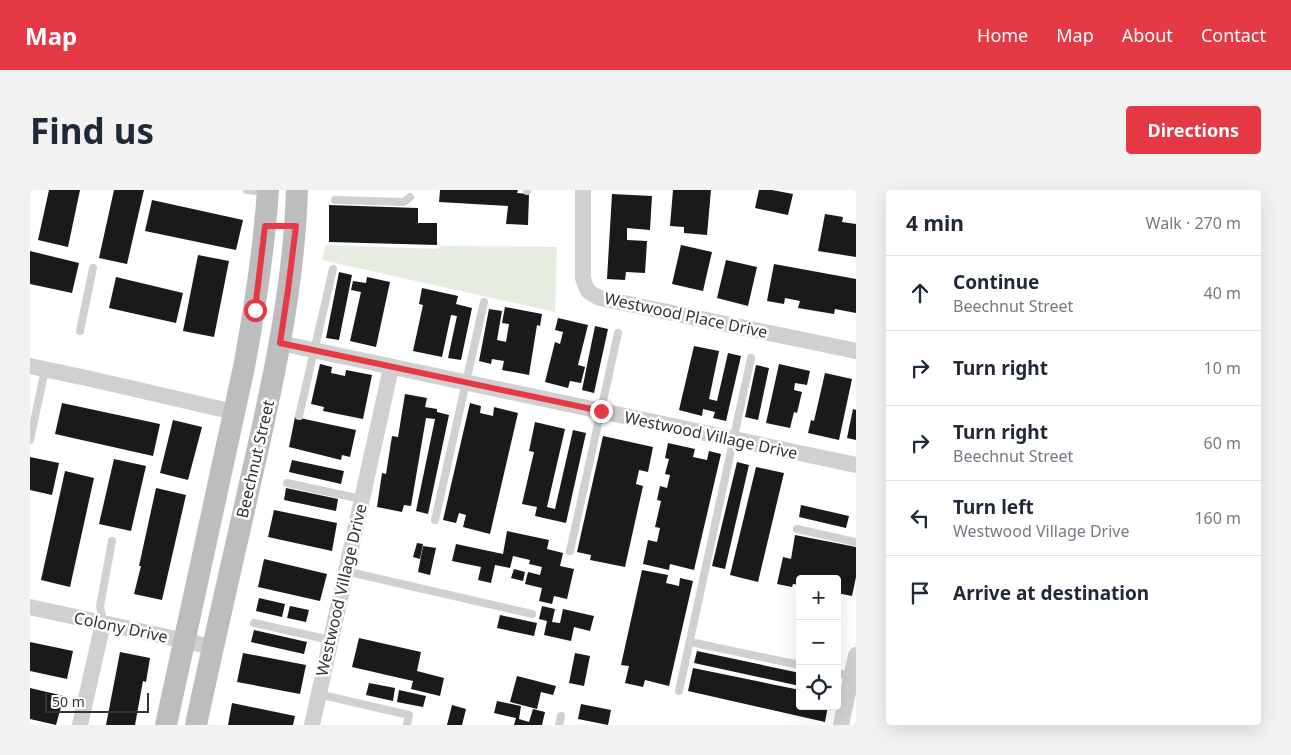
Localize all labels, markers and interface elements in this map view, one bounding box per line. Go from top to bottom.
text: Map [25,19,77,52]
text: Home [977,23,1028,47]
text: Map [1056,23,1094,47]
text: About [1122,23,1173,47]
text: Contact [1201,23,1266,47]
button: Directions [1126,106,1261,154]
text: Find us [30,107,154,154]
text: 4 min [906,209,964,237]
text: Walk · 270 m [1146,212,1241,234]
text: Continue [953,269,1039,295]
icon: ahead [906,279,934,307]
text: 40 m [1204,282,1241,304]
street label: Westwood Place Drive [602,287,770,343]
text: Beechnut Street [953,295,1073,317]
route start [244,299,267,322]
icon: right [906,354,934,382]
text: Turn right [953,355,1048,381]
text: 10 m [1204,357,1241,379]
street label: Beechnut Street [231,398,279,520]
route end [590,400,613,423]
street label: Westwood Village Drive [622,406,800,464]
text: Turn right [953,419,1048,445]
icon: right [906,429,934,457]
text: 60 m [1204,432,1241,454]
text: Beechnut Street [953,445,1073,467]
text: Turn left [953,494,1034,520]
street label: Westwood Village Drive [310,502,372,678]
icon: left [906,504,934,532]
text: 160 m [1194,507,1241,529]
text: Westwood Village Drive [953,520,1130,542]
map controls [796,575,841,710]
button: + [796,575,841,620]
icon: arrive [906,579,934,607]
text: Arrive at destination [953,580,1149,606]
street label: Colony Drive [72,606,170,648]
button: − [796,620,841,665]
button: locate [796,665,841,710]
scale bar [45,690,149,713]
text: 50 m [52,692,85,711]

